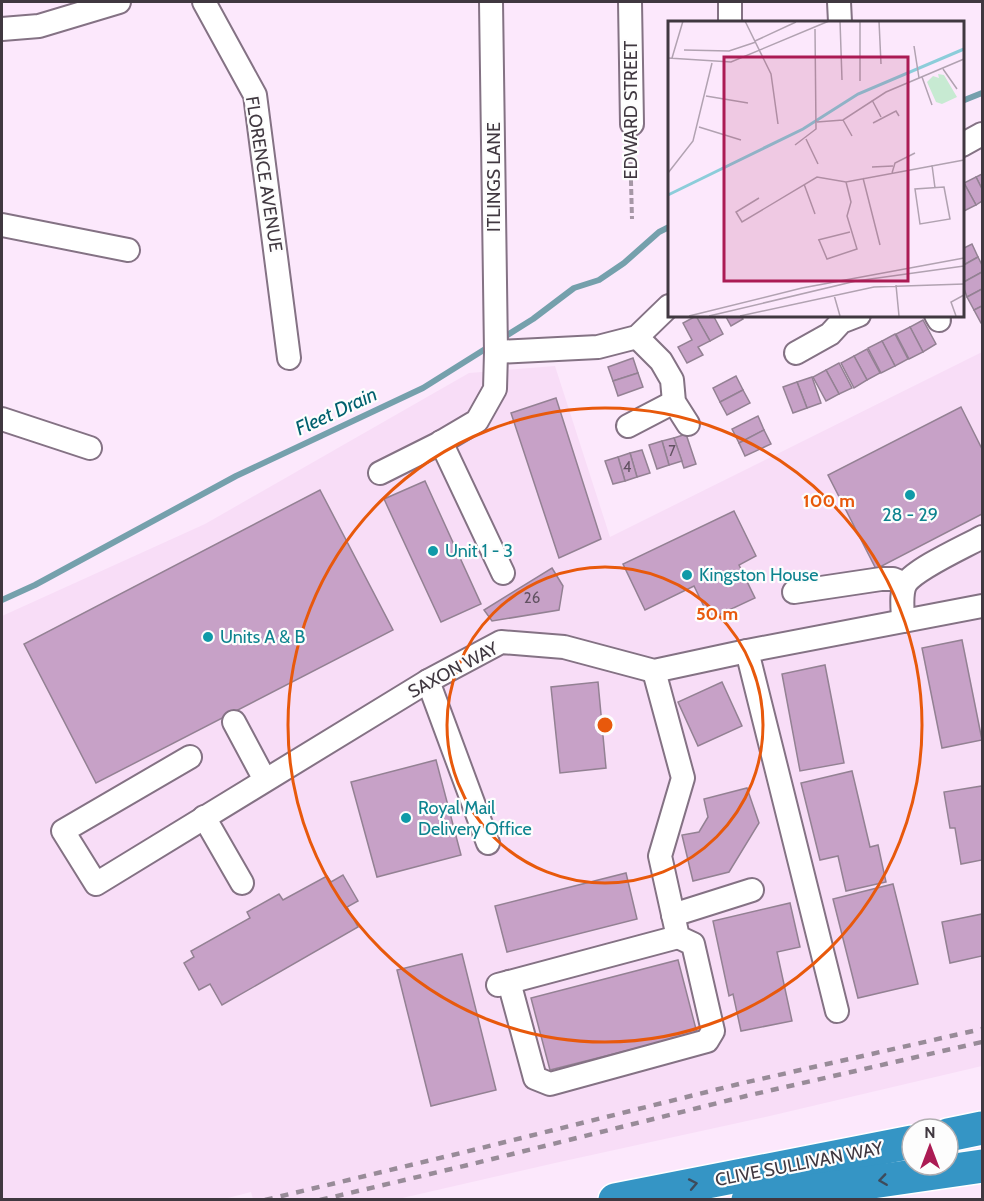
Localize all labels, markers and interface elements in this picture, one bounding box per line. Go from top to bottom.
inset map [668,21,963,316]
street label: EDWARD STREET [620,40,642,179]
street label: FLORENCE AVENUE [241,95,287,253]
street label: ITLINGS LANE [483,122,505,232]
water label: Fleet Drain [291,382,381,440]
house number: 7 [668,442,676,460]
house number: 4 [623,458,632,476]
marker: 28 - 29 [903,488,917,502]
text: 100 m [803,490,855,512]
place label: 28 - 29 [882,504,938,526]
place label: Unit 1 - 3 [445,540,513,562]
marker: Unit 1 - 3 [426,544,440,558]
place label: Kingston House [699,564,818,586]
marker: Kingston House [680,568,694,582]
house number: 26 [524,589,540,607]
text: 50 m [696,603,738,625]
place label: Units A & B [220,626,305,648]
marker: Units A & B [201,630,215,644]
street label: SAXON WAY [404,637,503,703]
centre of rings [595,715,615,735]
place label: Royal Mail Delivery Office [418,797,532,840]
marker: Royal Mail Delivery Office [399,811,413,825]
north arrow [900,1117,960,1177]
text: N [924,1123,936,1142]
street label: CLIVE SULLIVAN WAY [713,1137,885,1191]
one-way arrow [878,1174,888,1186]
one-way arrow [688,1178,698,1191]

